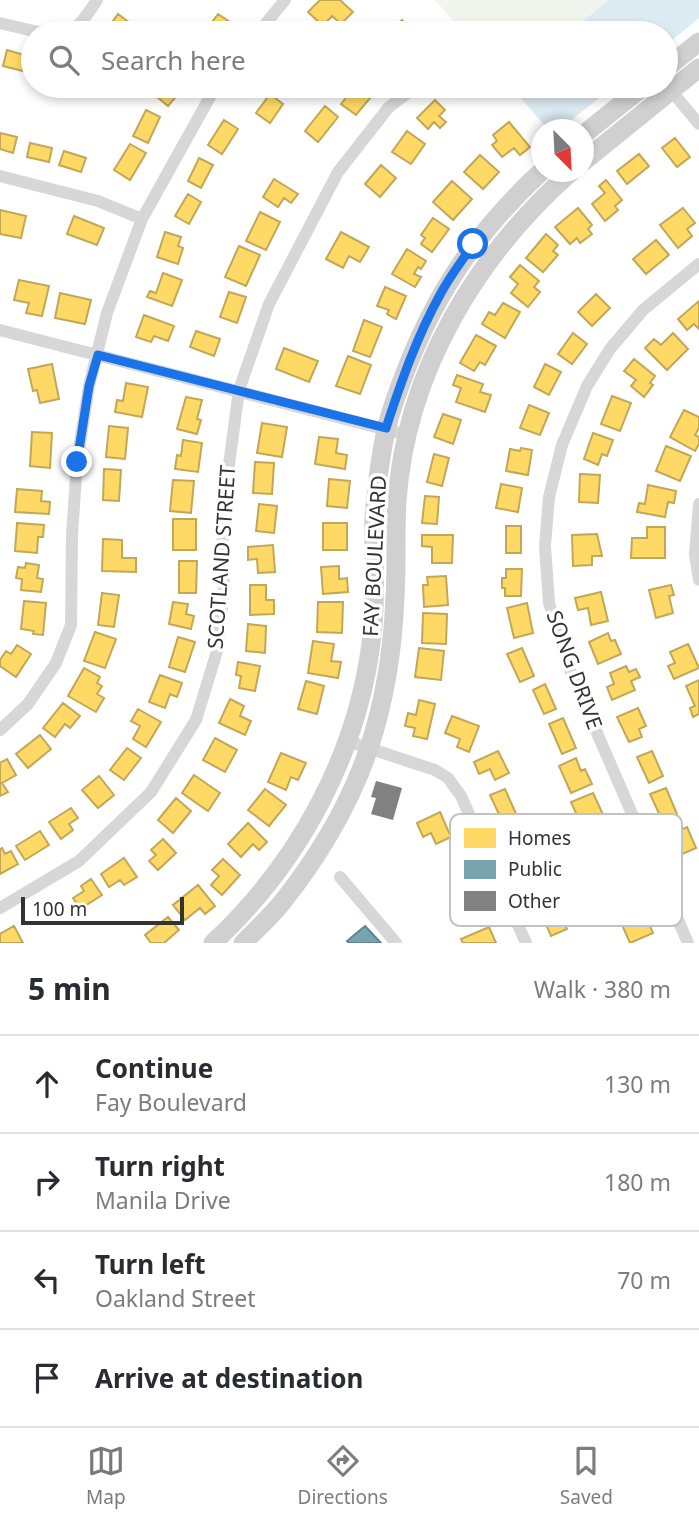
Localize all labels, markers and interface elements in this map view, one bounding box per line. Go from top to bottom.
search box [21,21,678,98]
icon: search [45,41,83,79]
text: Search here [101,42,246,78]
north arrow [531,119,594,182]
route start [457,228,488,259]
route end [61,446,92,477]
street label: SCOTLAND STREET [201,464,241,650]
street label: FAY BOULEVARD [356,475,392,637]
street label: SONG DRIVE [541,606,609,733]
legend [450,814,682,926]
text: Homes [508,825,571,851]
text: Public [508,856,562,882]
text: Other [508,888,560,914]
scale bar [21,894,184,926]
text: 100 m [32,896,87,922]
text: 5 min [28,968,111,1009]
text: Walk · 380 m [534,973,671,1005]
text: Continue [95,1050,213,1086]
icon: ahead [28,1065,66,1103]
text: 130 m [604,1068,671,1100]
text: Fay Boulevard [95,1086,247,1118]
text: Turn right [95,1148,225,1184]
icon: right [28,1163,66,1201]
text: 180 m [604,1166,671,1198]
text: Manila Drive [95,1184,231,1216]
text: Turn left [95,1246,206,1282]
icon: left [28,1261,66,1299]
text: 70 m [617,1264,671,1296]
text: Oakland Street [95,1282,256,1314]
icon: arrive [28,1359,66,1397]
text: Arrive at destination [95,1360,364,1396]
tab: Map [86,1442,126,1510]
tab: Directions [298,1442,388,1510]
tab: Saved [560,1442,613,1510]

